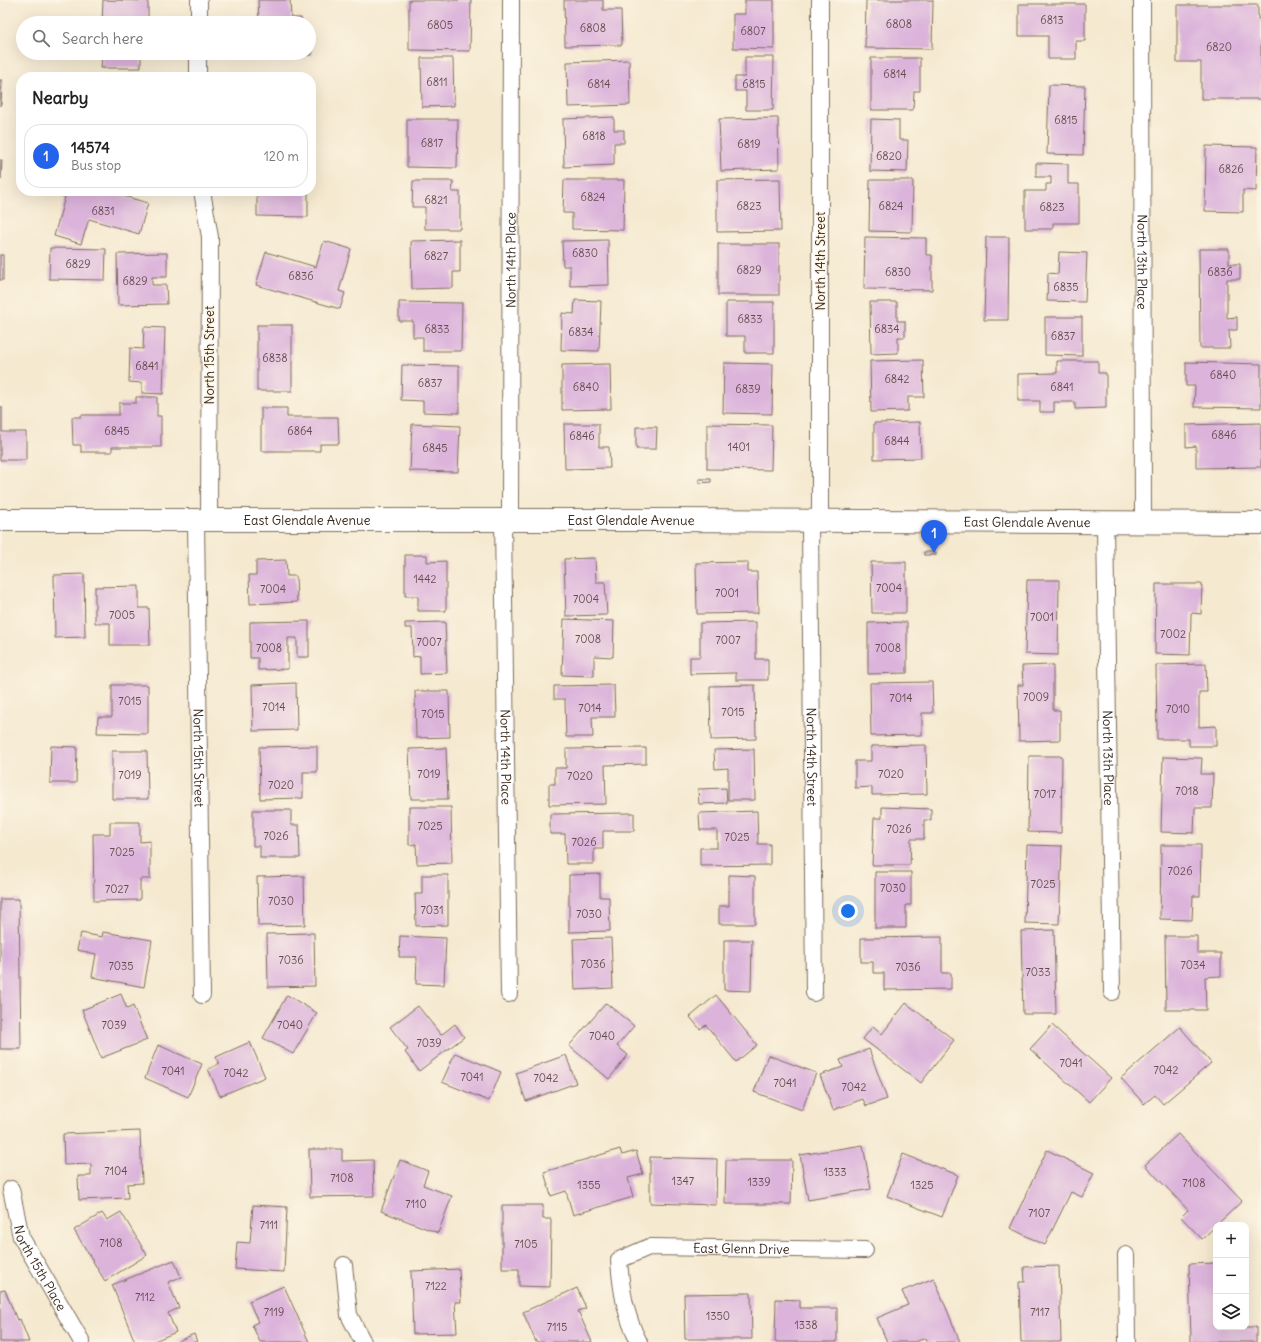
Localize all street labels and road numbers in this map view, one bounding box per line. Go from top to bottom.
street label: North 14th Street [812,211,829,310]
street label: North 14th Place [502,212,519,308]
street label: North 13th Place [1134,214,1151,310]
street label: North 15th Street [201,305,218,404]
street label: East Glendale Avenue [244,512,370,529]
street label: East Glendale Avenue [568,512,695,529]
street label: East Glendale Avenue [963,513,1091,531]
street label: North 14th Street [803,707,821,807]
street label: North 15th Street [190,708,208,808]
street label: North 14th Place [497,709,515,805]
street label: North 13th Place [1099,710,1118,806]
street label: North 15th Place [10,1224,70,1314]
street label: East Glenn Drive [693,1239,790,1257]

